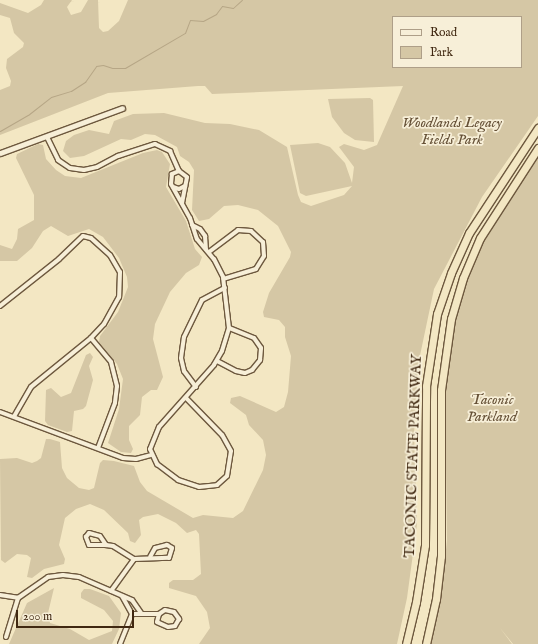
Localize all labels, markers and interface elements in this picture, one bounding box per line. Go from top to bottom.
legend [392,16,522,68]
text: Road [430,25,457,40]
text: Park [430,45,453,60]
park label: Woodlands Legacy Fields Park [402,113,502,148]
street label: TACONIC STATE PARKWAY [400,354,426,558]
park label: Taconic Parkland [467,390,517,425]
scale bar [18,602,136,628]
text: 200 m [23,609,52,624]

